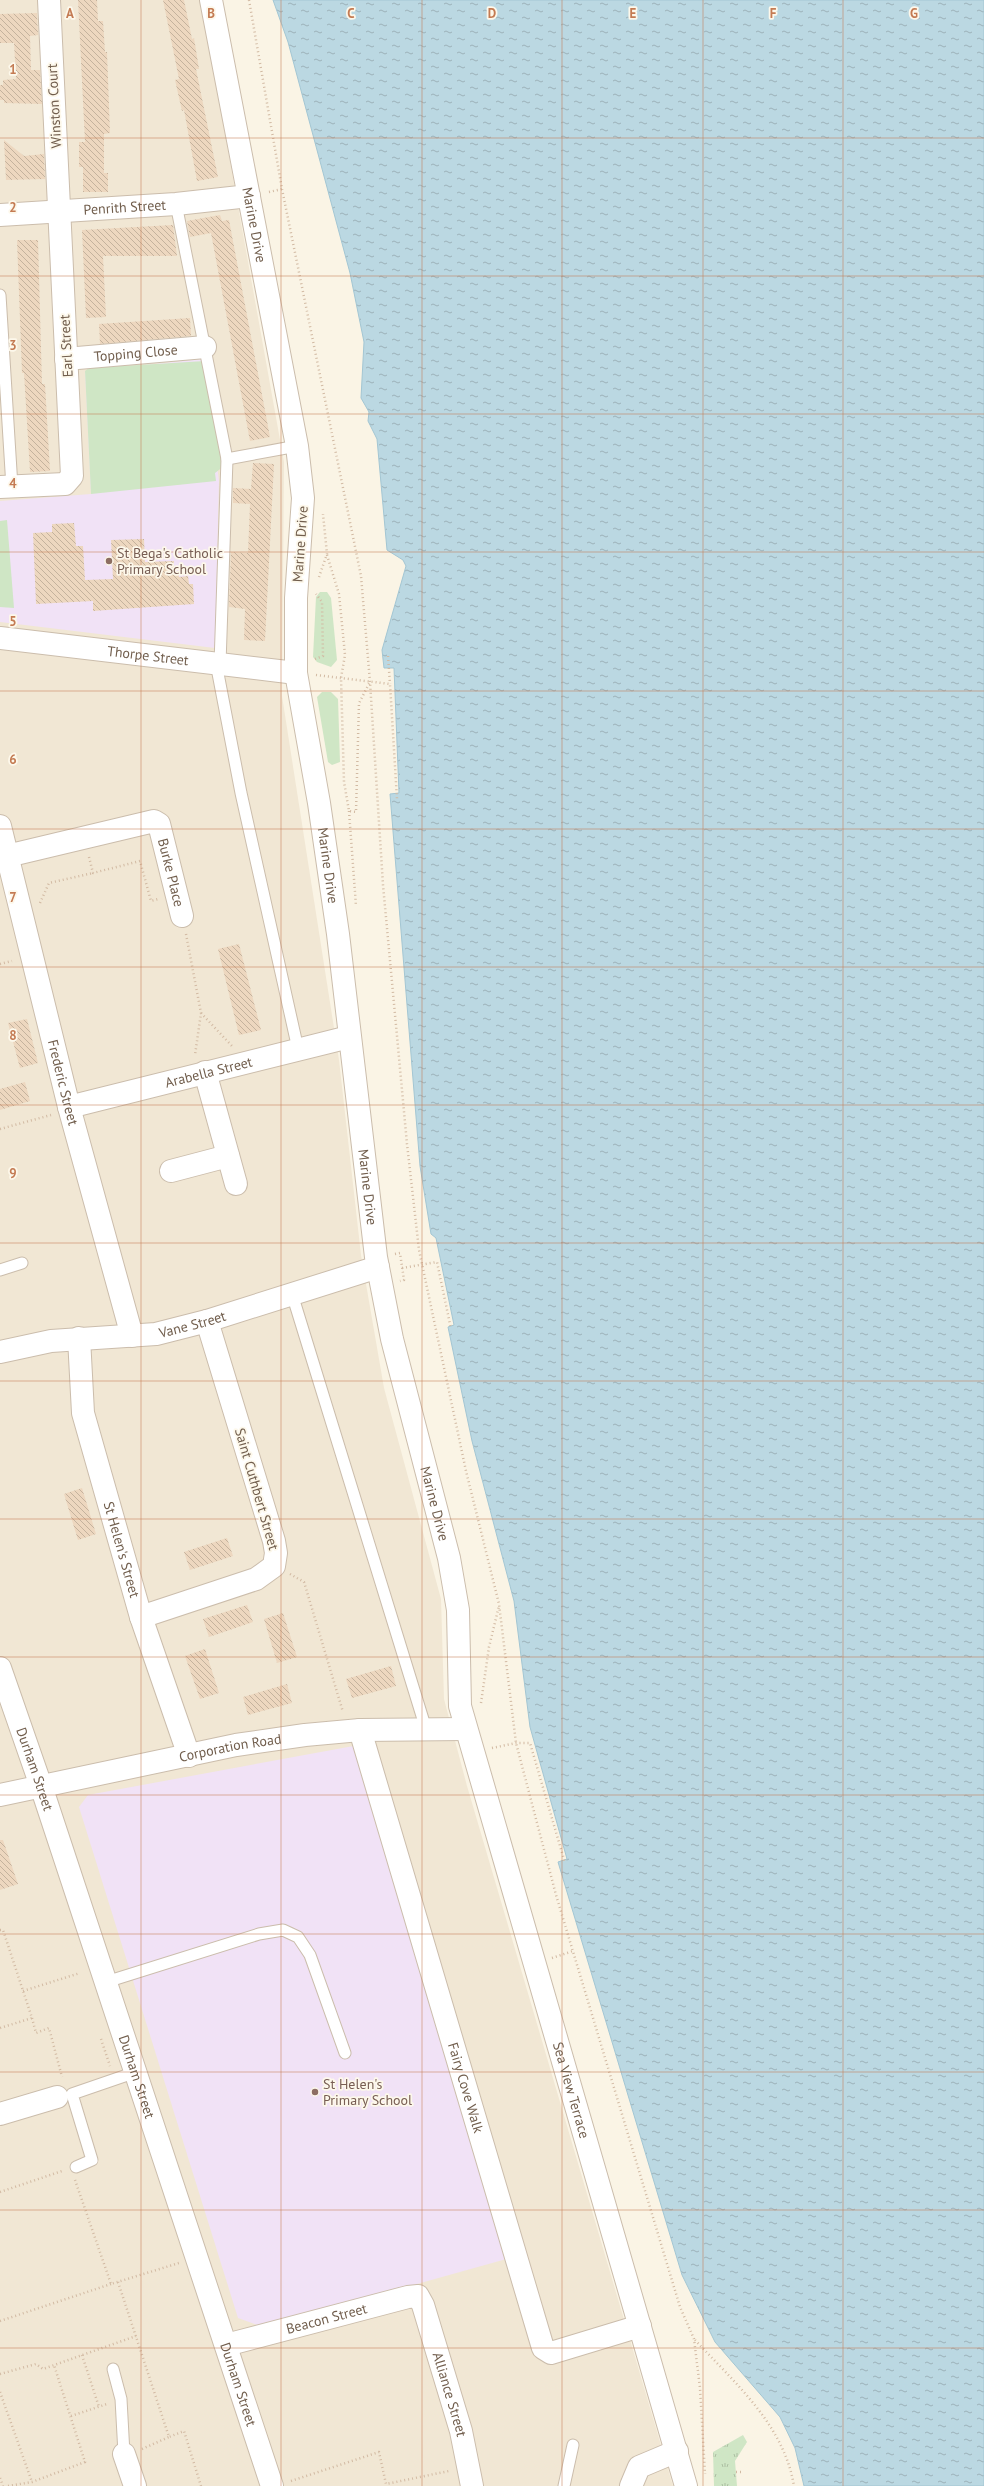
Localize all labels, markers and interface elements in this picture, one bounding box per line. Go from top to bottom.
text: A [66,5,74,22]
text: B [207,5,215,22]
text: C [347,5,355,22]
text: D [488,5,496,22]
text: E [630,5,637,22]
text: F [770,5,777,22]
text: G [910,5,918,22]
text: 1 [9,61,17,78]
street label: Winston Court [43,63,65,149]
street label: Marine Drive [238,186,270,264]
street label: Penrith Street [83,196,167,219]
text: 2 [9,199,17,216]
street label: Earl Street [55,314,77,378]
text: 3 [9,337,17,354]
street label: Topping Close [93,340,178,366]
text: 4 [9,475,17,492]
street label: Marine Drive [288,505,312,583]
place label: St Bega's Catholic Primary School [117,544,223,578]
marker: St Bega's Catholic Primary School [104,556,114,566]
text: 5 [9,613,17,630]
street label: Thorpe Street [106,642,190,669]
text: 6 [9,751,17,768]
street label: Marine Drive [314,826,342,905]
street label: Burke Place [154,836,188,909]
text: 7 [9,889,17,906]
text: 8 [9,1027,17,1044]
street label: Frederic Street [44,1038,83,1128]
street label: Arabella Street [163,1052,254,1092]
street label: Marine Drive [354,1148,381,1226]
text: 9 [9,1165,17,1182]
street label: Vane Street [156,1307,228,1342]
street label: Saint Cuthbert Street [231,1426,283,1552]
street label: Marine Drive [416,1464,453,1543]
street label: St Helen's Street [100,1499,144,1600]
street label: Durham Street [12,1725,58,1813]
street label: Corporation Road [177,1730,282,1766]
street label: Durham Street [115,2033,159,2121]
street label: Fairy Cove Walk [444,2040,488,2135]
street label: Sea View Terrace [549,2040,594,2140]
place label: St Helen's Primary School [323,2075,412,2109]
marker: St Helen's Primary School [310,2087,320,2097]
street label: Beacon Street [284,2299,369,2338]
street label: Durham Street [216,2340,261,2429]
street label: Alliance Street [429,2350,471,2438]

